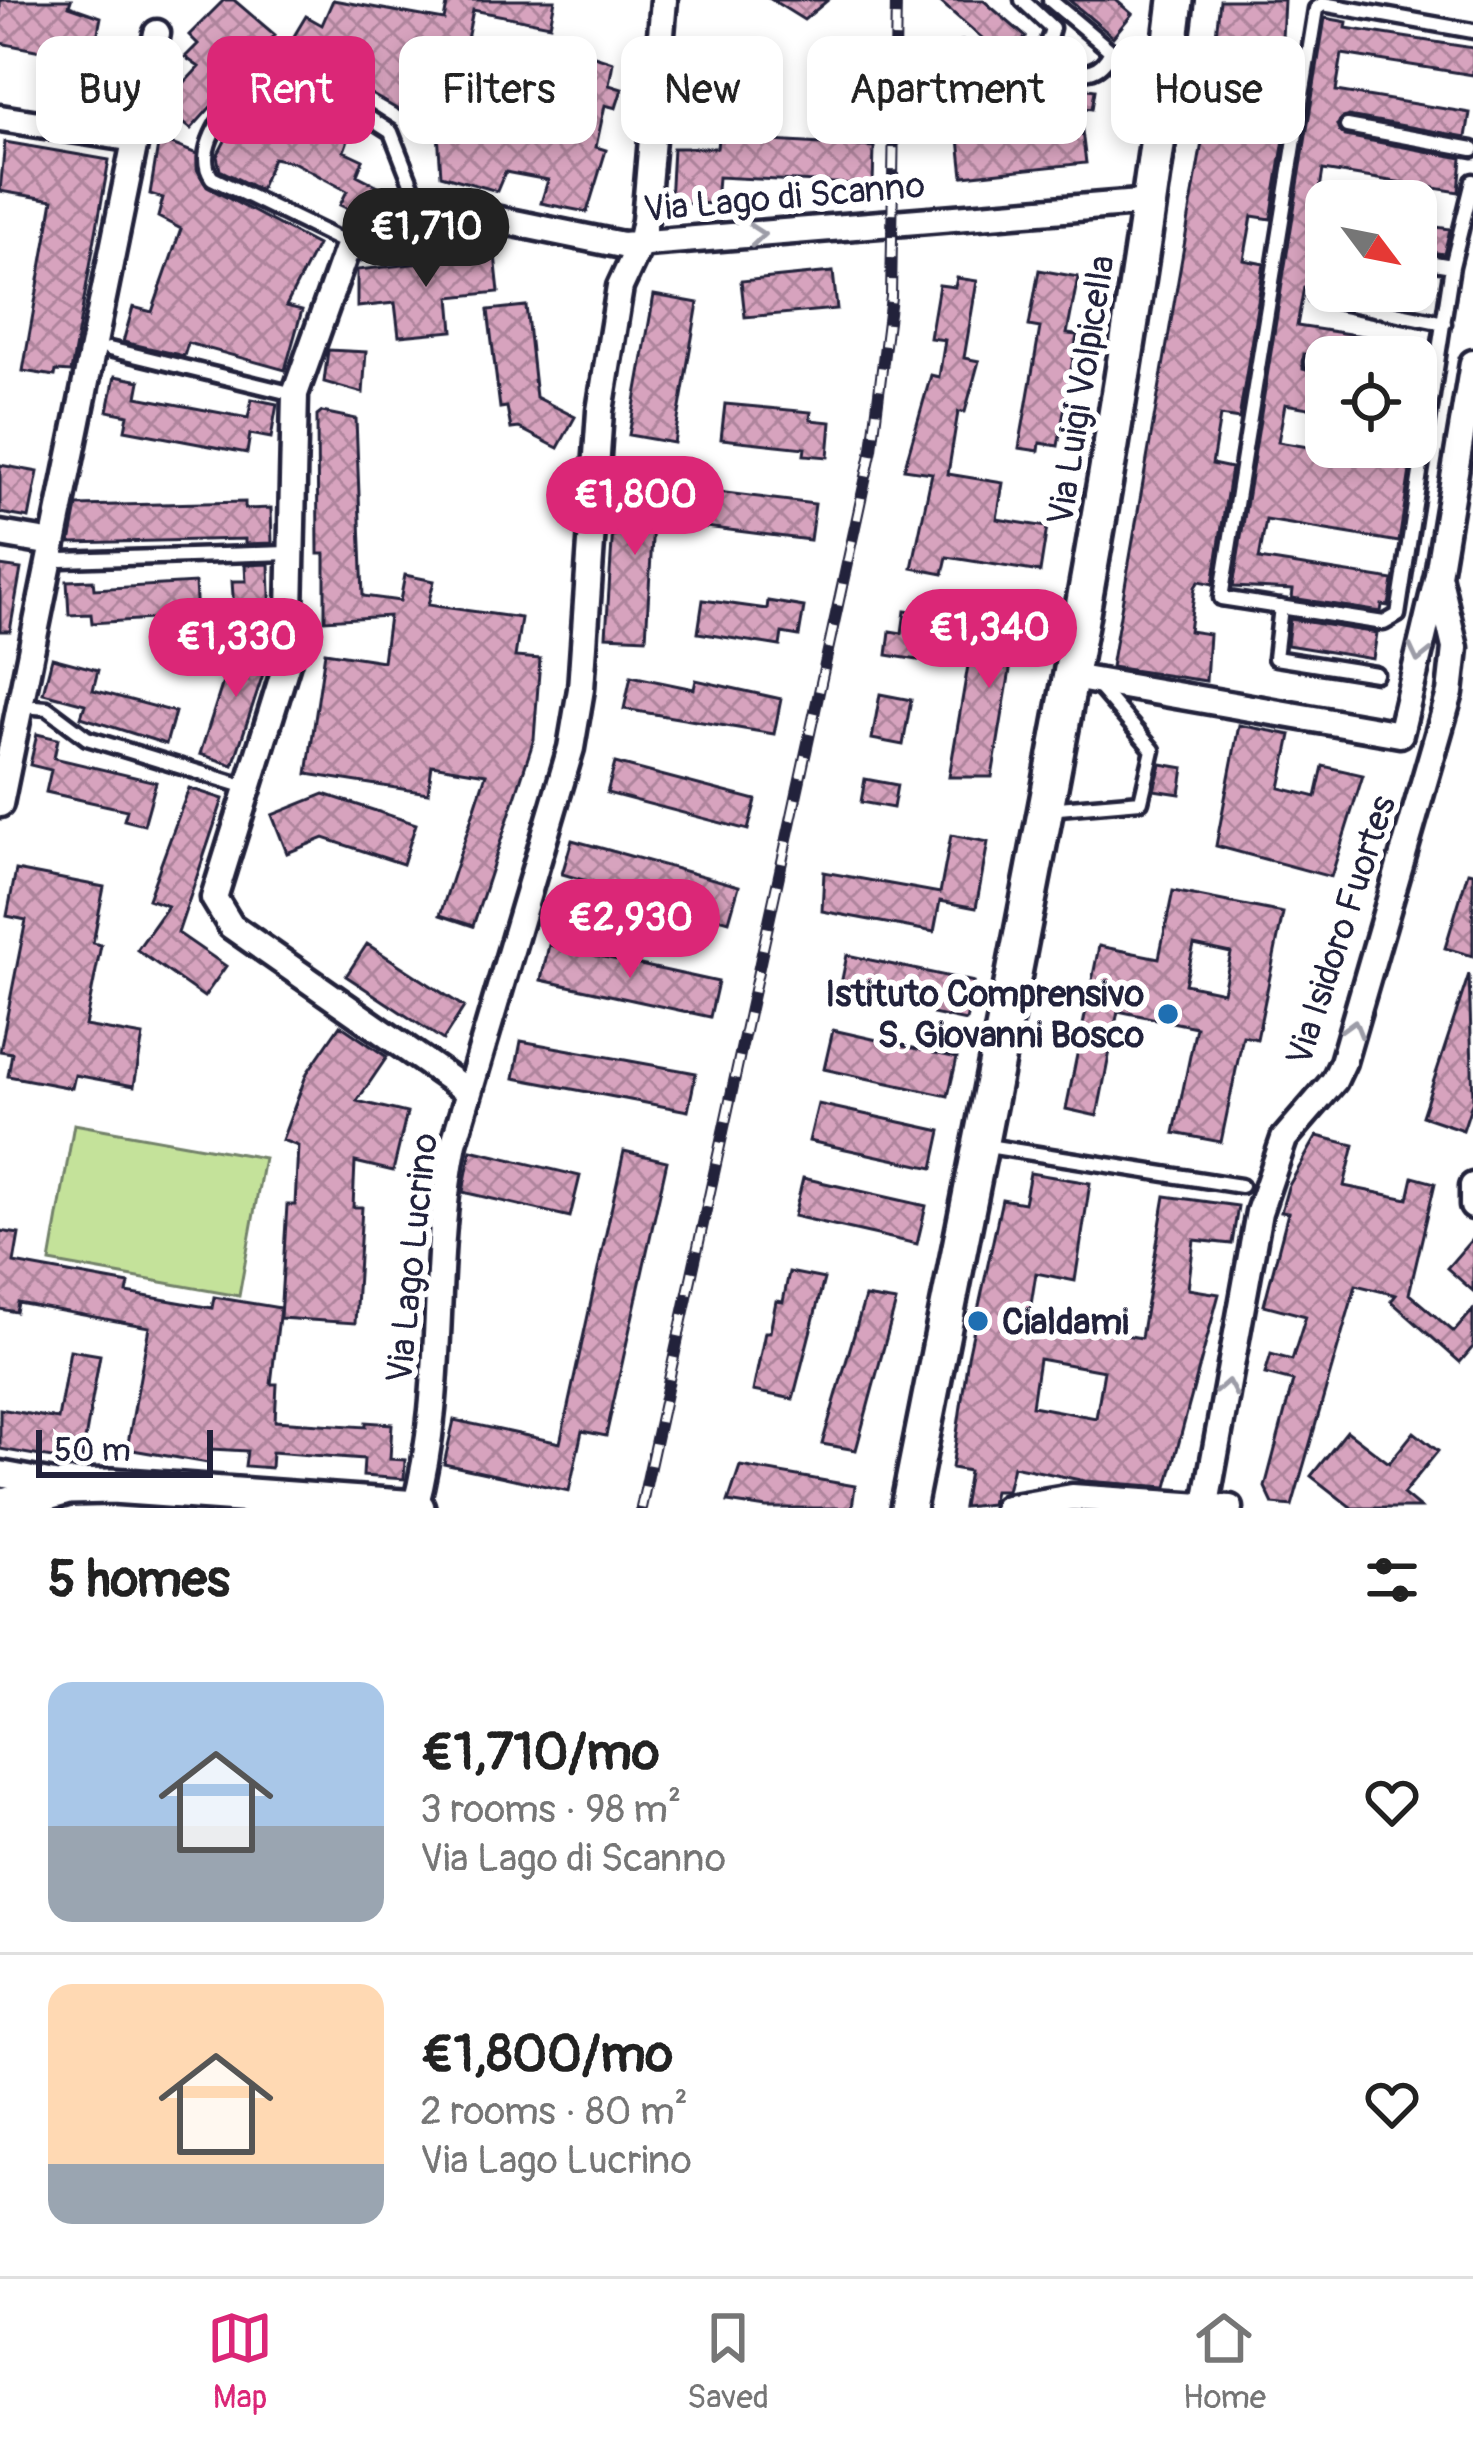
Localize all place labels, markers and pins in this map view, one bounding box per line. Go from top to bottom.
pin: €1,710 [328,188,524,290]
pin: €1,800 [537,456,733,558]
pin: €1,340 [891,589,1087,691]
pin: €1,330 [138,598,334,700]
pin: €2,930 [532,879,728,981]
place label: Istituto Comprensivo S. Giovanni Bosco [825,972,1144,1058]
marker: Istituto Comprensivo S. Giovanni Bosco [1155,1001,1181,1027]
place label: Cialdami [1002,1300,1129,1345]
marker: Cialdami [965,1308,991,1334]

